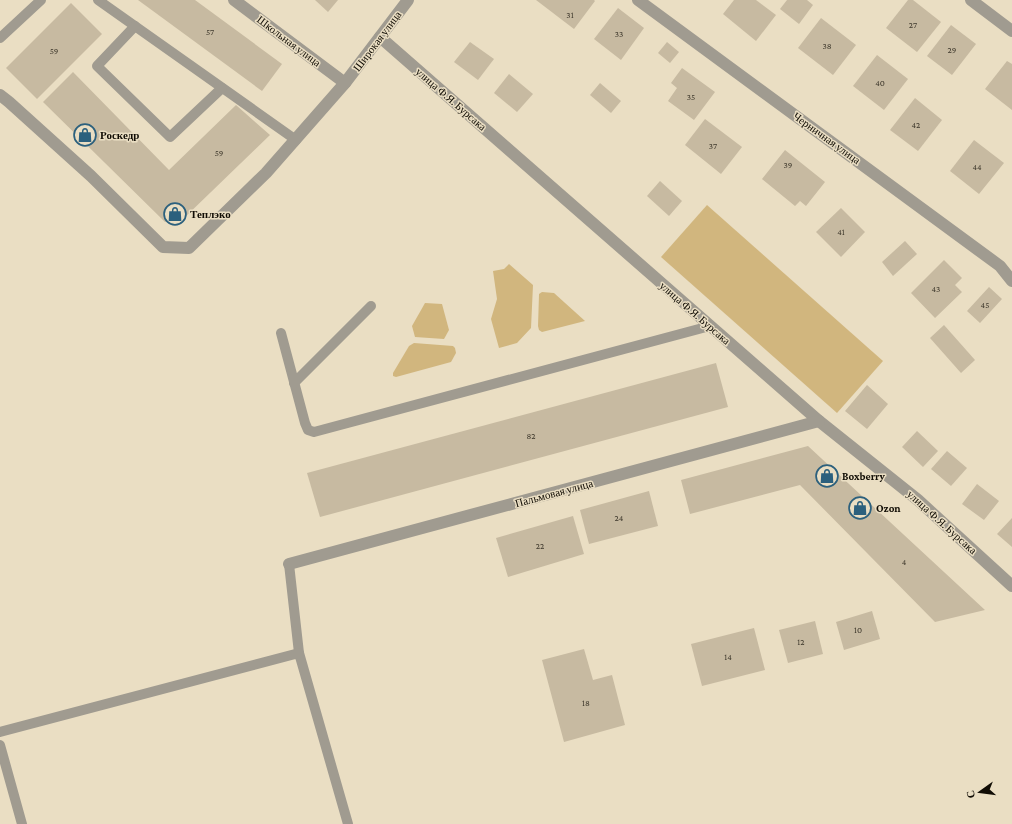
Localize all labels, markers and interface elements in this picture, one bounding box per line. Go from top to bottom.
street label: Широкая улица [350,8,404,73]
house number: 31 [566,10,574,20]
street label: Школьная улица [255,13,323,69]
house number: 27 [909,20,917,30]
house number: 57 [206,27,214,37]
house number: 33 [615,29,623,39]
house number: 38 [822,41,832,51]
house number: 29 [948,45,957,55]
house number: 59 [50,46,59,56]
street label: улица Ф.Я. Бурсака [413,65,489,133]
house number: 40 [875,78,885,88]
house number: 35 [687,92,695,102]
street label: Черничная улица [791,110,863,166]
house number: 42 [912,120,920,130]
shop icon: Роскедр [72,122,98,148]
place label: Роскедр [100,129,139,141]
house number: 37 [709,141,717,151]
house number: 59 [215,148,224,158]
house number: 39 [784,160,793,170]
house number: 44 [972,162,982,172]
shop icon: Теплэко [162,201,188,227]
place label: Теплэко [190,208,231,220]
house number: 41 [837,227,845,237]
street label: улица Ф.Я. Бурсака [657,279,733,347]
house number: 43 [932,284,940,294]
house number: 45 [981,300,989,310]
house number: 82 [526,431,536,441]
shop icon: Boxberry [814,463,840,489]
place label: Boxberry [842,470,886,482]
street label: Пальмовая улица [514,477,594,509]
street label: улица Ф.Я. Бурсака [905,488,979,556]
shop icon: Ozon [847,495,873,521]
place label: Ozon [876,502,901,514]
house number: 24 [615,513,624,523]
house number: 22 [536,541,544,551]
house number: 4 [902,557,907,567]
house number: 10 [854,625,862,635]
house number: 12 [797,637,805,647]
house number: 14 [724,652,732,662]
house number: 18 [582,698,590,708]
north arrow [960,772,1000,812]
text: С [964,789,977,800]

